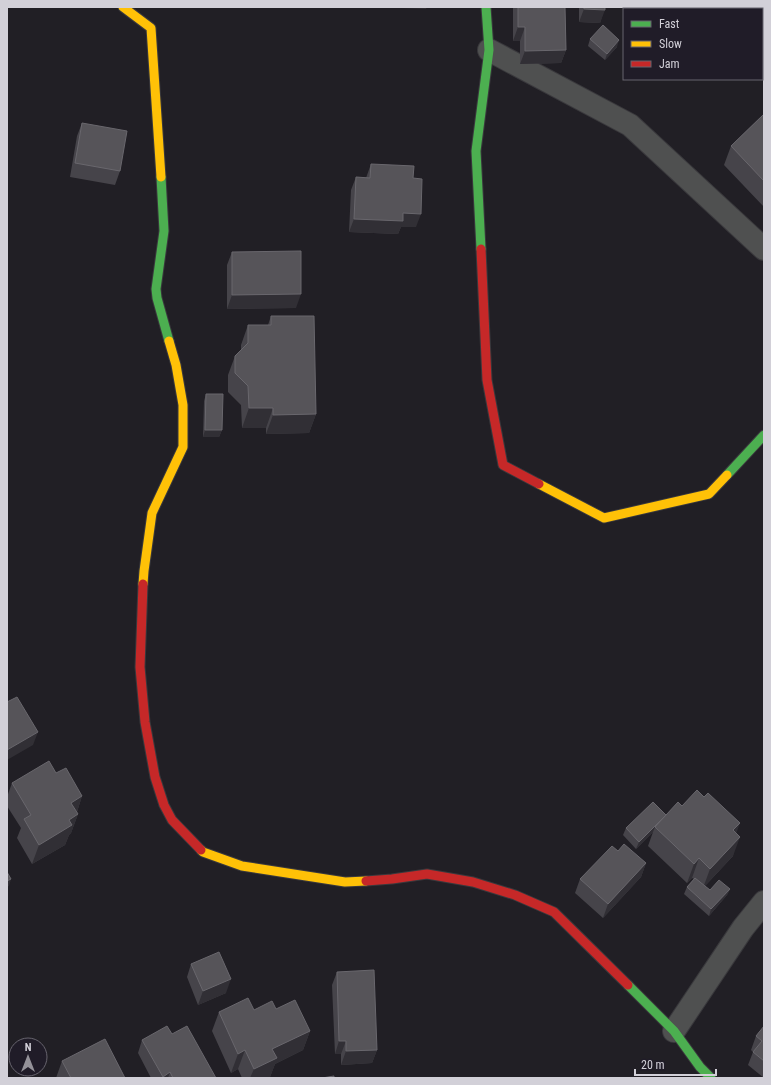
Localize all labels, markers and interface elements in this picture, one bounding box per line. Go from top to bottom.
legend [623,8,763,80]
text: Fast [659,17,680,31]
text: Slow [659,37,682,51]
text: Jam [659,57,680,71]
north arrow [8,1037,48,1077]
text: N [25,1041,32,1054]
scale bar [635,1051,716,1077]
text: 20 m [641,1058,665,1072]

